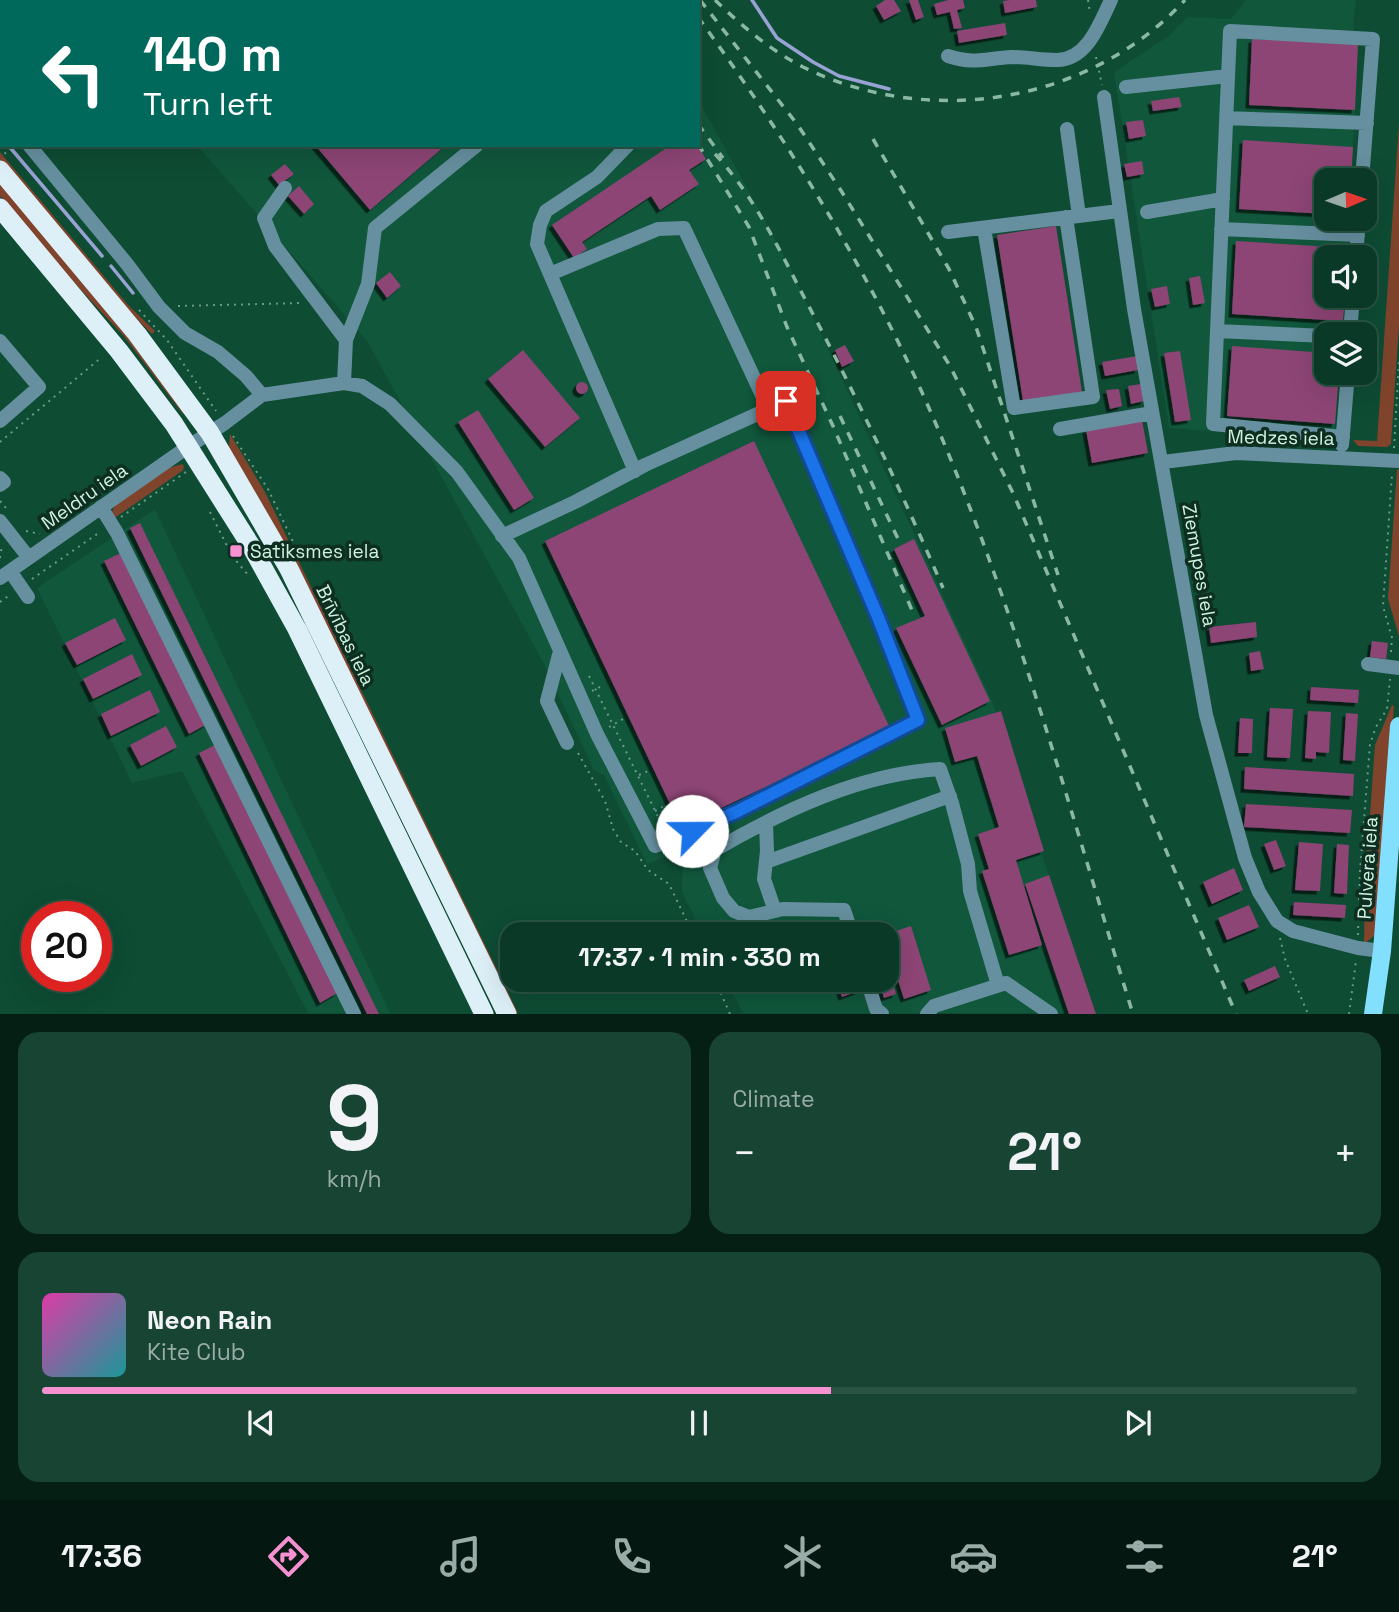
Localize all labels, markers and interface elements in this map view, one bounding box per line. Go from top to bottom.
text: 140 m [143,23,282,85]
icon: left [28,28,119,119]
text: Turn left [143,84,273,124]
north arrow [1314,168,1377,231]
map controls [1314,168,1377,385]
button: sound [1314,245,1377,308]
button: layers [1314,322,1377,385]
pin [756,371,816,431]
icon: arrive [767,382,805,420]
street label: Medzes iela [1227,424,1335,451]
street label: Meldru iela [36,458,132,535]
street label: Ziemupes iela [1176,502,1223,629]
place label: Satiksmes iela [250,539,379,564]
marker: Satiksmes iela [228,543,244,559]
street label: Brīvības iela [310,581,381,690]
position arrow [655,794,729,868]
street label: Pulvera iela [1351,816,1384,920]
speed limit sign: 20 [21,901,112,992]
text: 17:37 · 1 min · 330 m [578,940,821,974]
text: 9 [326,1060,382,1177]
text: Climate [733,1084,815,1114]
text: 21° [1007,1119,1082,1185]
text: − [733,1129,756,1177]
text: + [1333,1129,1357,1177]
text: km/h [327,1164,382,1194]
text: Neon Rain [147,1303,272,1337]
text: Kite Club [147,1337,246,1367]
icon: previous [242,1404,280,1442]
icon: pause [680,1404,718,1442]
icon: next [1119,1404,1157,1442]
icon: directions [264,1532,313,1581]
icon: music [436,1532,485,1581]
icon: phone [607,1532,656,1581]
icon: climate [778,1532,827,1581]
icon: car [949,1532,998,1581]
icon: filters [1120,1532,1169,1581]
text: 17:36 [61,1536,142,1576]
text: 21° [1292,1536,1338,1576]

